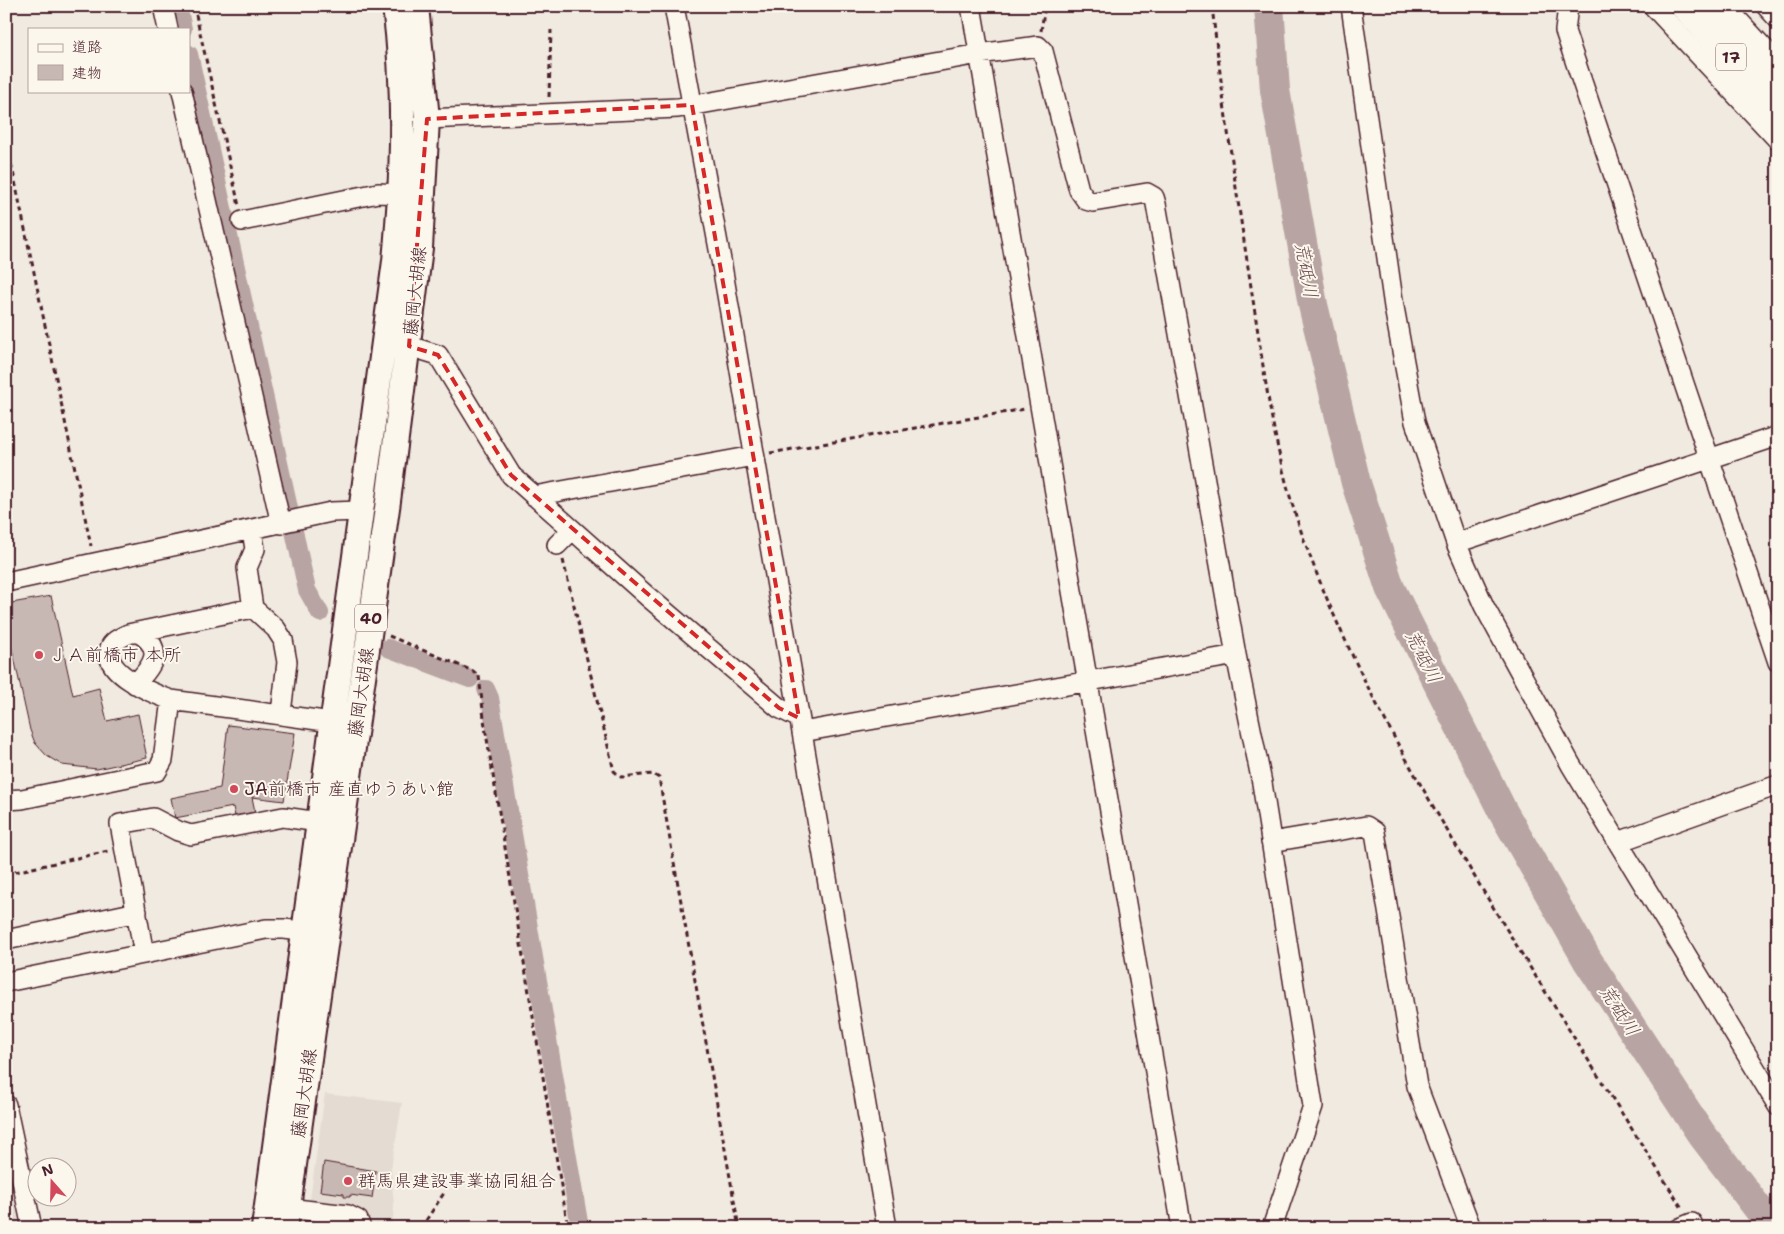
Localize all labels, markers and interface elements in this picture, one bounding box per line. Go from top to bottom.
legend [28,28,190,92]
text: 道路 [72,37,102,57]
road number: 17 [1716,44,1746,70]
text: 建物 [72,63,102,83]
water label: 荒砥川 [1289,240,1324,300]
street label: 藤岡大胡線 [398,245,432,337]
road number: 40 [355,604,387,632]
water label: 荒砥川 [1399,625,1448,687]
place label: ＪＡ前橋市 本所 [49,643,181,667]
street label: 藤岡大胡線 [343,646,379,738]
marker: ＪＡ前橋市 本所 [33,649,45,661]
place label: JA前橋市 産直ゆうあい館 [244,777,454,801]
marker: JA前橋市 産直ゆうあい館 [228,783,240,795]
water label: 荒砥川 [1594,980,1646,1041]
street label: 藤岡大胡線 [286,1047,322,1139]
north arrow [28,1156,78,1206]
text: N [39,1159,56,1180]
place label: 群馬県建設事業協同組合 [358,1169,556,1193]
marker: 群馬県建設事業協同組合 [342,1175,354,1187]

